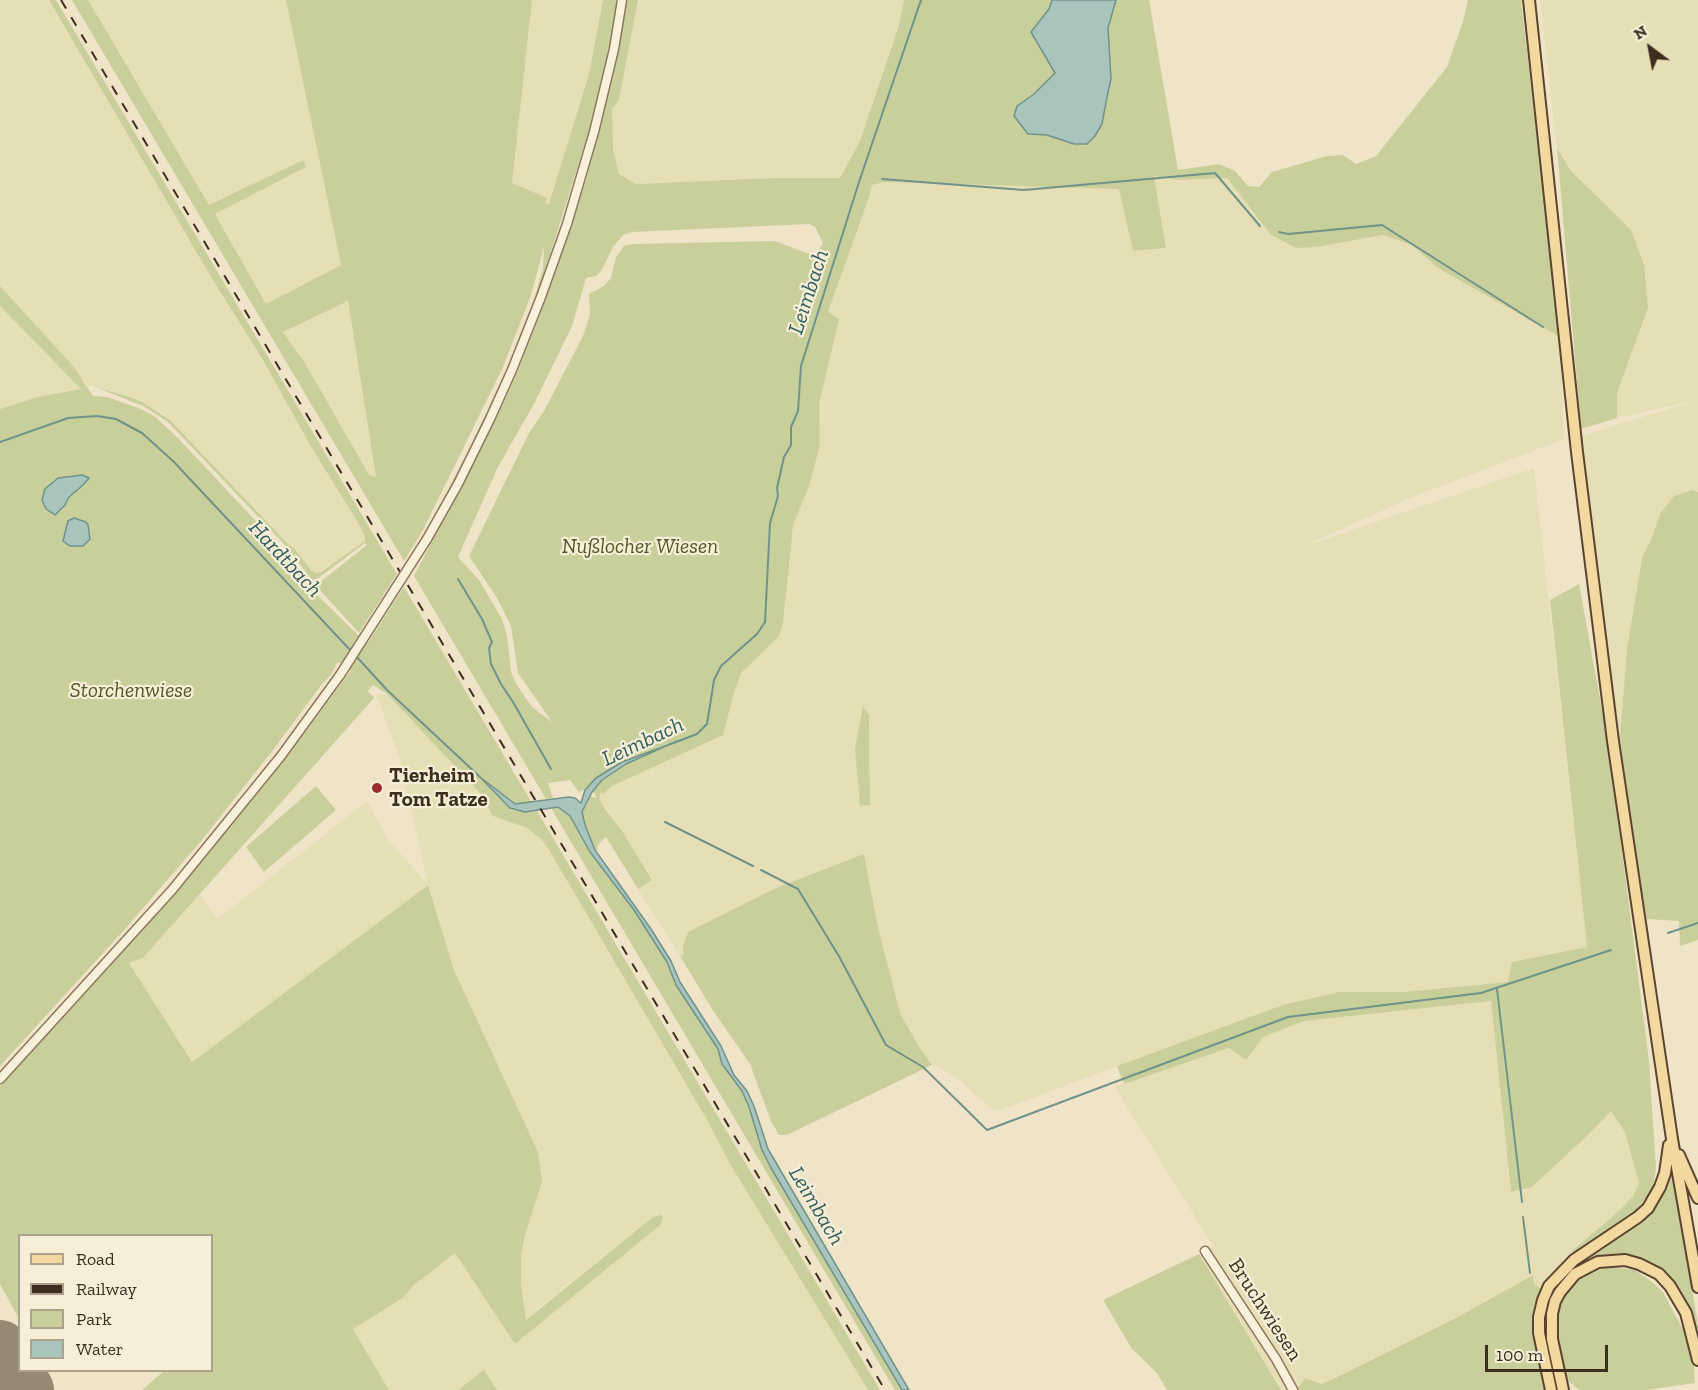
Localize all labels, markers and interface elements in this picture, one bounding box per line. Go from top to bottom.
north arrow [1620,18,1680,78]
text: N [1630,21,1650,44]
water label: Leimbach [783,246,835,338]
water label: Hardtbach [243,515,327,603]
park label: Nußlocher Wiesen [562,534,718,560]
park label: Storchenwiese [70,678,192,704]
water label: Leimbach [598,712,688,772]
place label: Tierheim Tom Tatze [389,763,488,813]
marker: Tierheim Tom Tatze [370,781,384,795]
water label: Leimbach [782,1162,850,1250]
legend [18,1234,213,1372]
text: Road [76,1248,115,1270]
street label: Bruchwiesen [1222,1254,1308,1366]
text: Railway [76,1278,137,1300]
text: Park [76,1308,112,1330]
scale bar [1488,1333,1611,1371]
text: Water [76,1338,123,1360]
text: 100 m [1496,1344,1543,1366]

